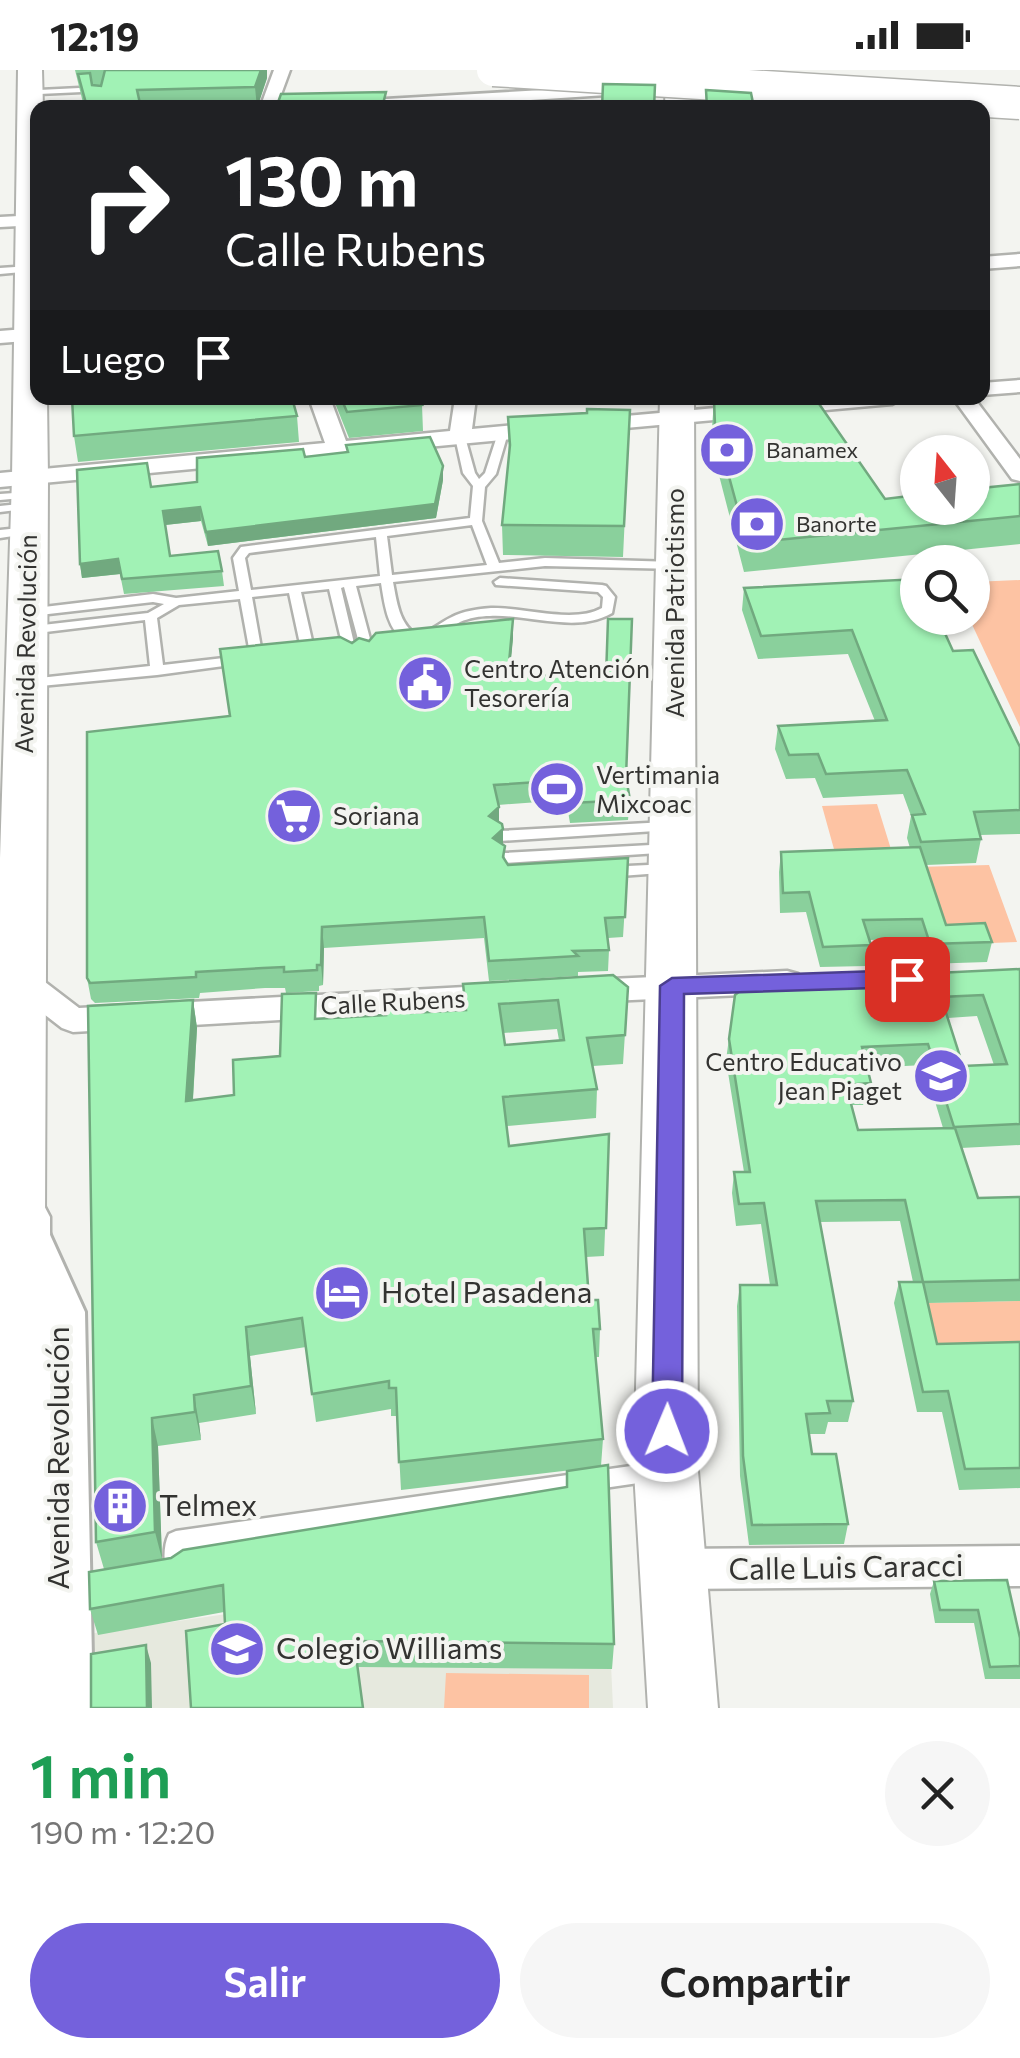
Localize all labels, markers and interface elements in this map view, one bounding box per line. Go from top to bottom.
text: 12:19 [50,12,140,59]
text: 130 m [225,135,418,220]
icon: right [60,140,190,270]
text: Calle Rubens [225,220,486,275]
icon: arrive [186,330,241,385]
text: Luego [60,334,166,381]
bank icon: Banamex [697,420,757,480]
north arrow [900,435,990,525]
map controls [900,435,990,635]
place label: Banamex [766,436,859,463]
street label: Avenida Patriotismo [659,488,689,718]
bank icon: Banorte [727,494,787,554]
place label: Banorte [796,510,877,537]
street label: Avenida Revolución [8,534,42,754]
button: search [900,545,990,635]
public building icon: Centro Atención Tesorería [395,653,455,713]
place label: Centro Atención Tesorería [464,653,650,712]
sports icon: Vertimania Mixcoac [527,759,587,819]
place label: Vertimania Mixcoac [596,759,720,818]
supermarket icon: Soriana [264,786,324,846]
place label: Soriana [333,800,420,830]
pin [865,937,950,1022]
icon: arrive [880,952,935,1007]
street label: Calle Rubens [320,982,466,1020]
place label: Centro Educativo Jean Piaget [705,1046,902,1105]
school or university icon: Centro Educativo Jean Piaget [911,1046,971,1106]
hotel icon: Hotel Pasadena [312,1263,372,1323]
place label: Hotel Pasadena [381,1272,592,1309]
street label: Avenida Revolución [38,1326,75,1590]
position arrow [615,1379,719,1483]
building icon: Telmex [90,1476,150,1536]
place label: Telmex [159,1485,257,1522]
street label: Calle Luis Caracci [728,1545,964,1586]
school or university icon: Colegio Williams [207,1619,267,1679]
place label: Colegio Williams [276,1628,502,1665]
text: 1 min [30,1737,171,1810]
button: close [885,1741,990,1846]
text: 190 m · 12:20 [30,1811,215,1851]
button: Salir [30,1923,500,2038]
button: Compartir [520,1923,990,2038]

